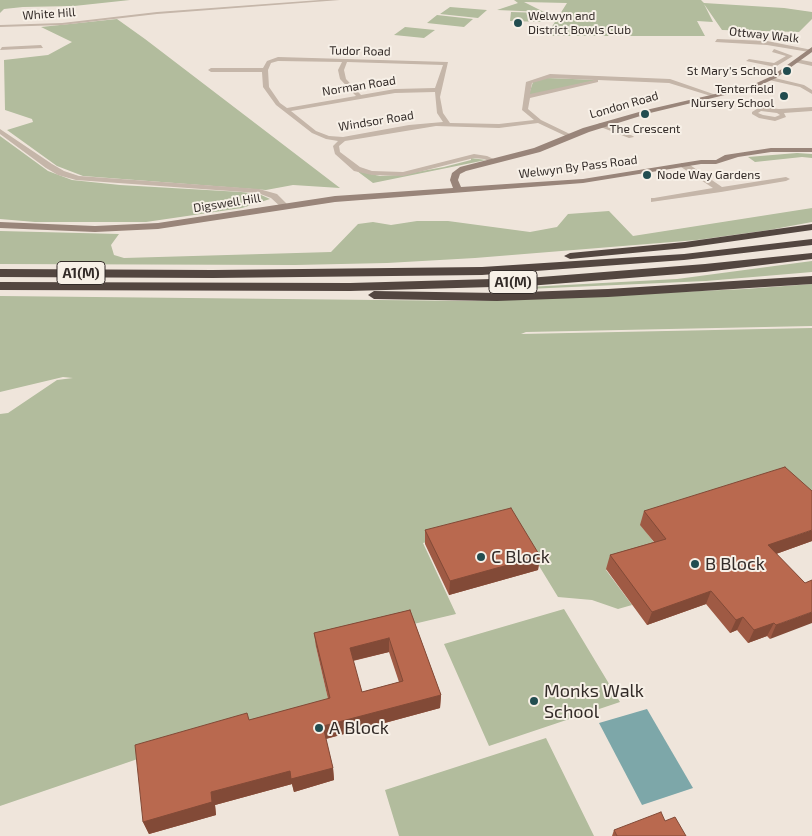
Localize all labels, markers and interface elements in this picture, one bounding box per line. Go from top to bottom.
street label: White Hill [22,5,76,23]
place label: Welwyn and District Bowls Club [528,9,631,37]
marker: Welwyn and District Bowls Club [512,17,524,29]
street label: Ottway Walk [728,24,800,46]
street label: Tudor Road [329,43,391,59]
place label: St Mary's School [687,64,777,78]
marker: St Mary's School [781,65,793,77]
street label: Norman Road [321,73,397,99]
place label: Tenterfield Nursery School [691,82,774,110]
street label: London Road [588,88,660,122]
marker: Tenterfield Nursery School [778,90,790,102]
street label: Windsor Road [337,108,415,134]
marker: The Crescent [639,108,651,120]
place label: The Crescent [610,122,680,136]
street label: Welwyn By Pass Road [518,153,638,181]
place label: Node Way Gardens [657,168,760,182]
marker: Node Way Gardens [641,169,653,181]
street label: Digswell Hill [192,191,262,215]
road number: A1(M) [57,262,105,284]
road number: A1(M) [489,270,537,294]
place label: C Block [491,546,550,568]
marker: C Block [475,551,487,563]
place label: B Block [705,553,765,575]
marker: B Block [689,558,701,570]
place label: Monks Walk School [544,680,644,722]
marker: Monks Walk School [528,695,540,707]
place label: A Block [329,717,389,739]
marker: A Block [313,722,325,734]

